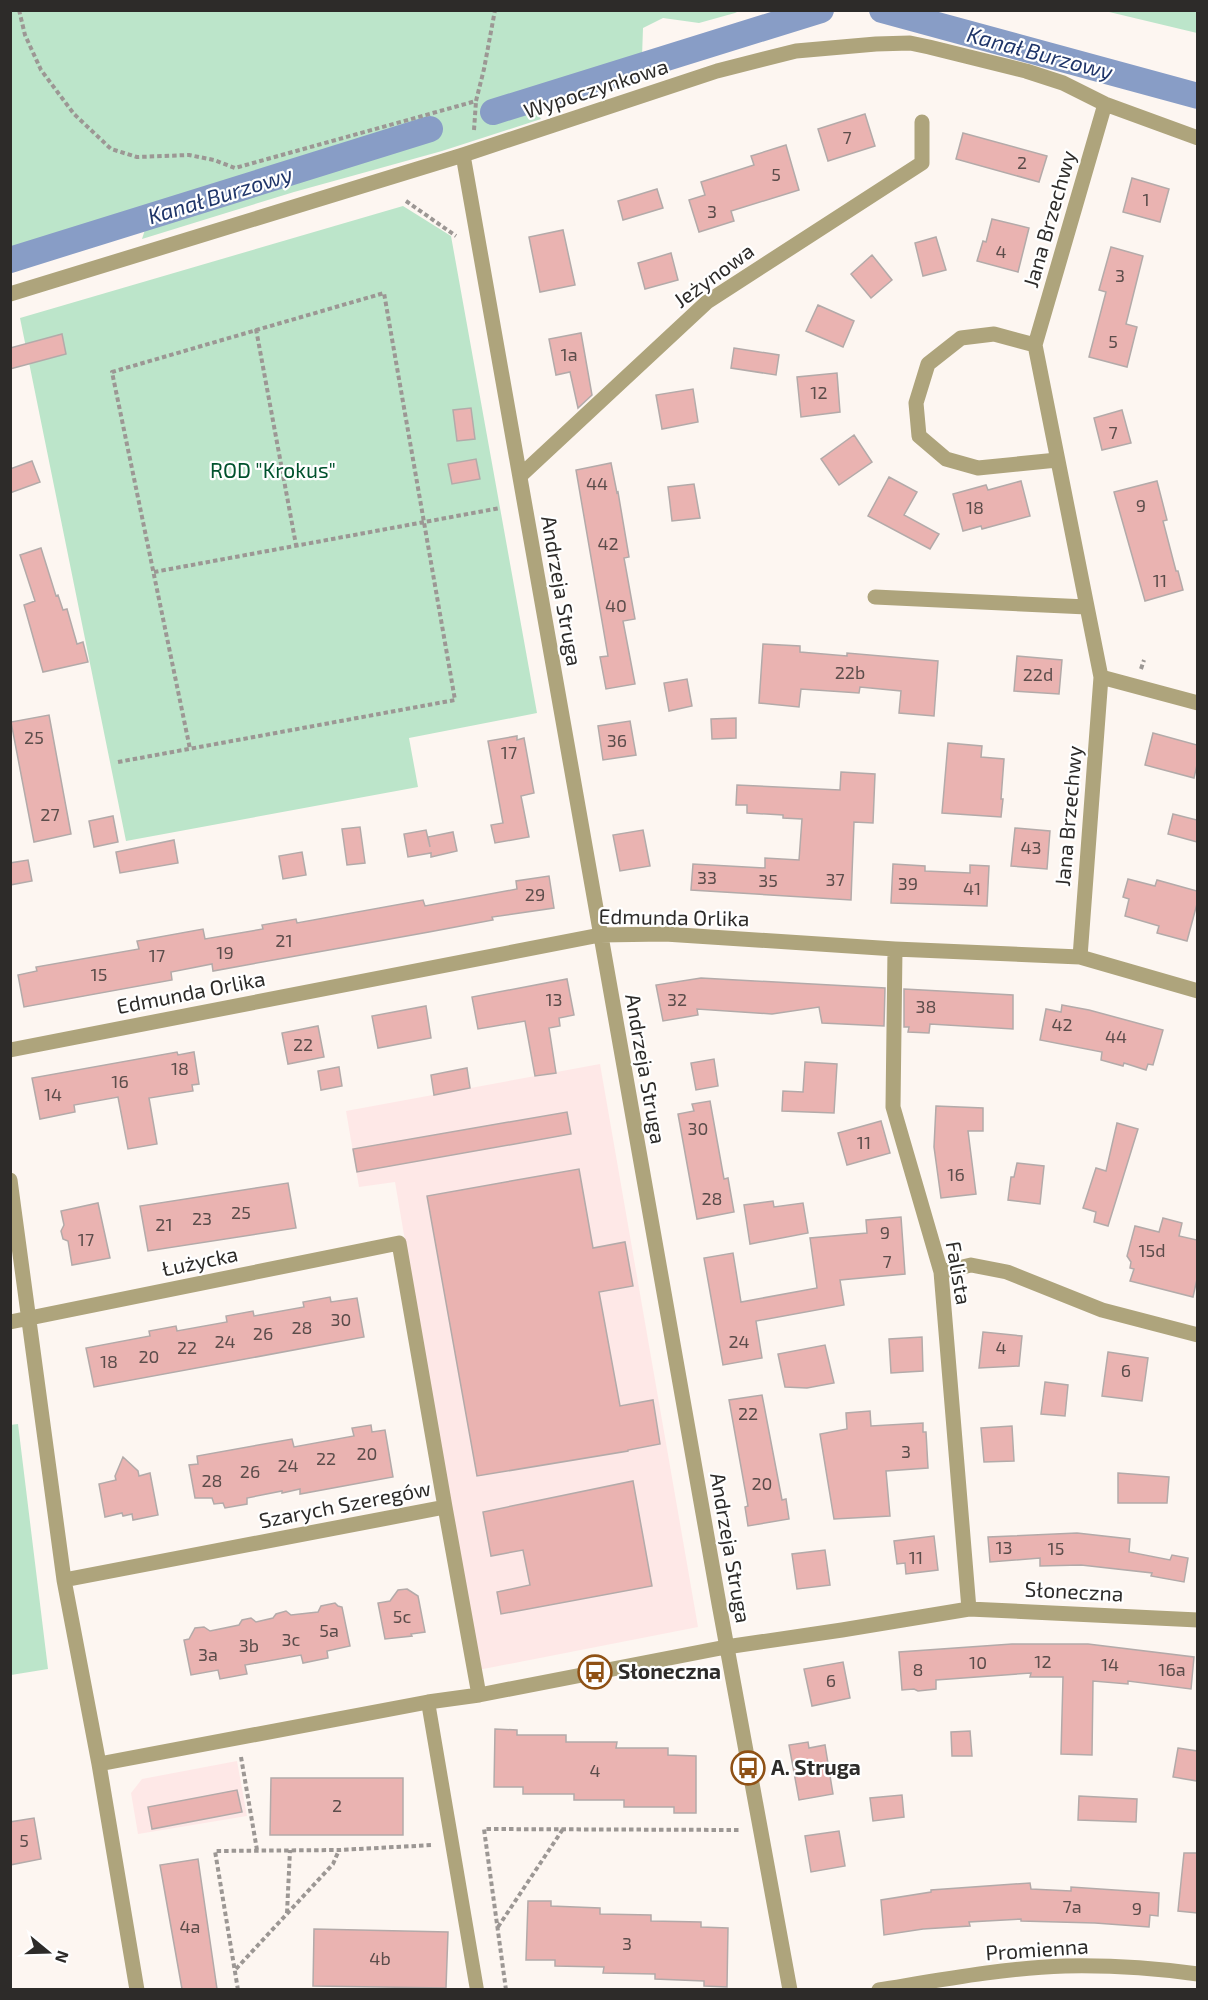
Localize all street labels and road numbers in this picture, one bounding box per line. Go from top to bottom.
street label: Wypoczynkowa [520,52,671,123]
street label: Jana Brzechwy [1017,147,1080,290]
street label: Jeżynowa [668,237,758,312]
street label: Andrzeja Struga [536,514,588,668]
street label: Jana Brzechwy [1049,744,1086,887]
street label: Edmunda Orlika [598,903,750,930]
street label: Edmunda Orlika [114,965,267,1018]
street label: Andrzeja Struga [620,992,672,1146]
street label: Falista [942,1239,977,1306]
street label: Łużycka [159,1240,240,1281]
street label: Andrzeja Struga [705,1471,757,1625]
street label: Szarych Szeregów [257,1475,433,1532]
street label: Słoneczna [1024,1575,1124,1606]
street label: Promienna [985,1932,1089,1965]

